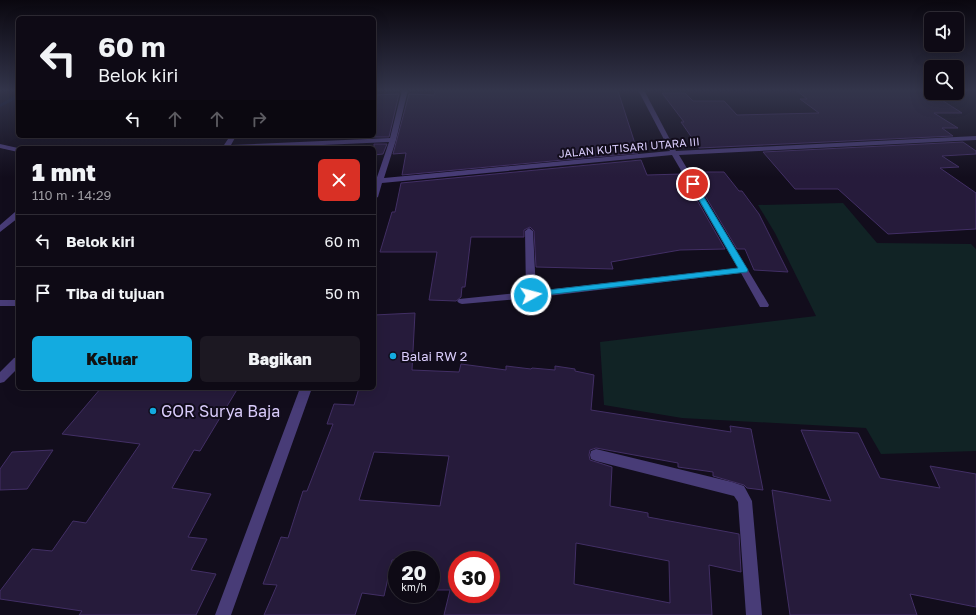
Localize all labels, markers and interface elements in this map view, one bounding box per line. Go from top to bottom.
map controls [924,12,964,100]
button: sound [924,12,964,52]
text: 60 m [98,30,165,63]
icon: left [32,32,84,84]
button: search [924,60,964,100]
text: Belok kiri [98,64,178,86]
icon: left [122,108,144,130]
icon: ahead [164,108,186,130]
icon: ahead [206,108,228,130]
icon: right [248,108,270,130]
street label: JALAN KUTISARI UTARA III [558,134,700,160]
text: 1 mnt [32,157,96,186]
button: close [318,159,360,201]
pin [676,167,710,201]
icon: arrive [682,173,704,195]
text: 110 m · 14:29 [32,187,111,203]
icon: left [32,230,54,252]
text: Belok kiri [66,232,135,250]
text: 60 m [325,232,360,250]
position arrow [510,274,552,316]
icon: arrive [32,282,54,304]
text: Tiba di tujuan [66,284,164,302]
text: 50 m [325,284,360,302]
button: Keluar [32,336,192,382]
button: Bagikan [200,336,360,382]
place label: Balai RW 2 [401,348,467,364]
marker: Balai RW 2 [388,351,398,361]
place label: GOR Surya Baja [161,401,280,421]
marker: GOR Surya Baja [148,406,158,416]
speed limit sign: 30 [448,551,500,603]
text: 20 [401,560,427,584]
text: km/h [401,581,427,593]

